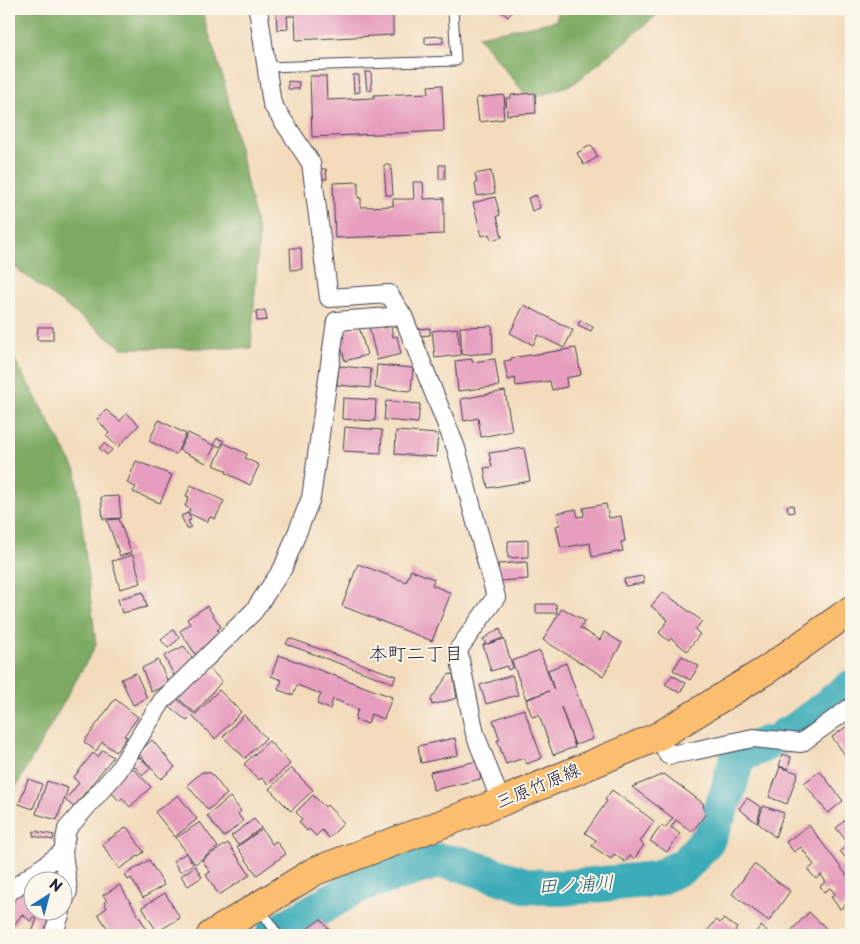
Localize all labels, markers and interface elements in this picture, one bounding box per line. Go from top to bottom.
district label: 本町二丁目 [368,638,464,666]
street label: 三原竹原線 [491,755,584,815]
water label: 田ノ浦川 [537,867,615,899]
north arrow [22,872,72,922]
text: N [45,873,67,897]

